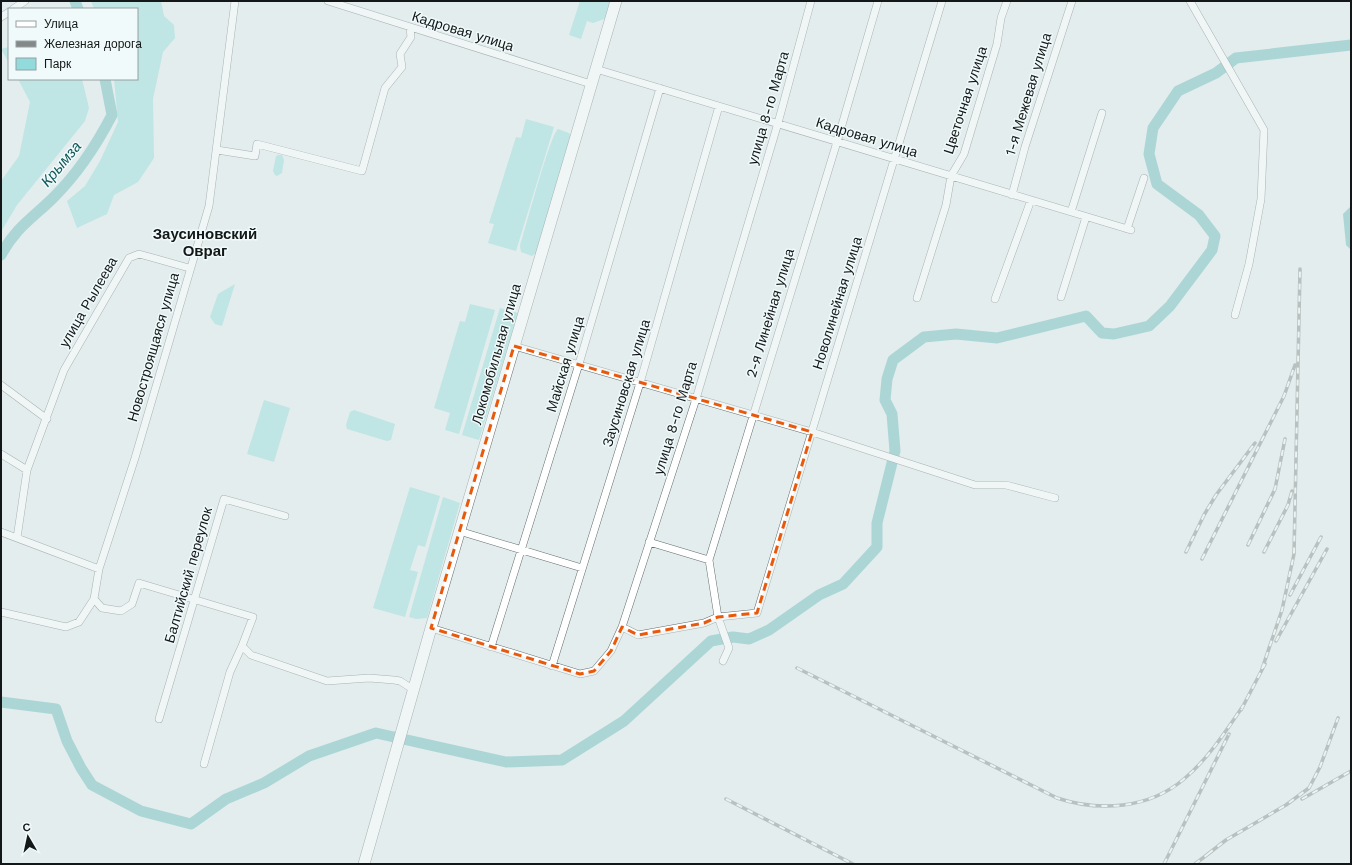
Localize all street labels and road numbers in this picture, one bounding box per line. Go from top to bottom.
street label: Кадровая улица [410,8,516,54]
street label: 1-я Межевая улица [1002,31,1054,157]
street label: Цветочная улица [940,44,990,156]
street label: улица 8-го Марта [744,49,792,167]
street label: Кадровая улица [814,114,920,160]
street label: Новолинейная улица [809,234,865,371]
street label: 2-я Линейная улица [743,246,797,379]
street label: улица Рылеева [56,254,120,350]
street label: Новостроящаяся улица [124,270,182,423]
street label: Локомобильная улица [468,281,524,426]
street label: Майская улица [543,314,587,414]
street label: Заусиновская улица [599,317,653,449]
street label: улица 8-го Марта [650,359,700,477]
street label: Балтийский переулок [161,504,215,645]

